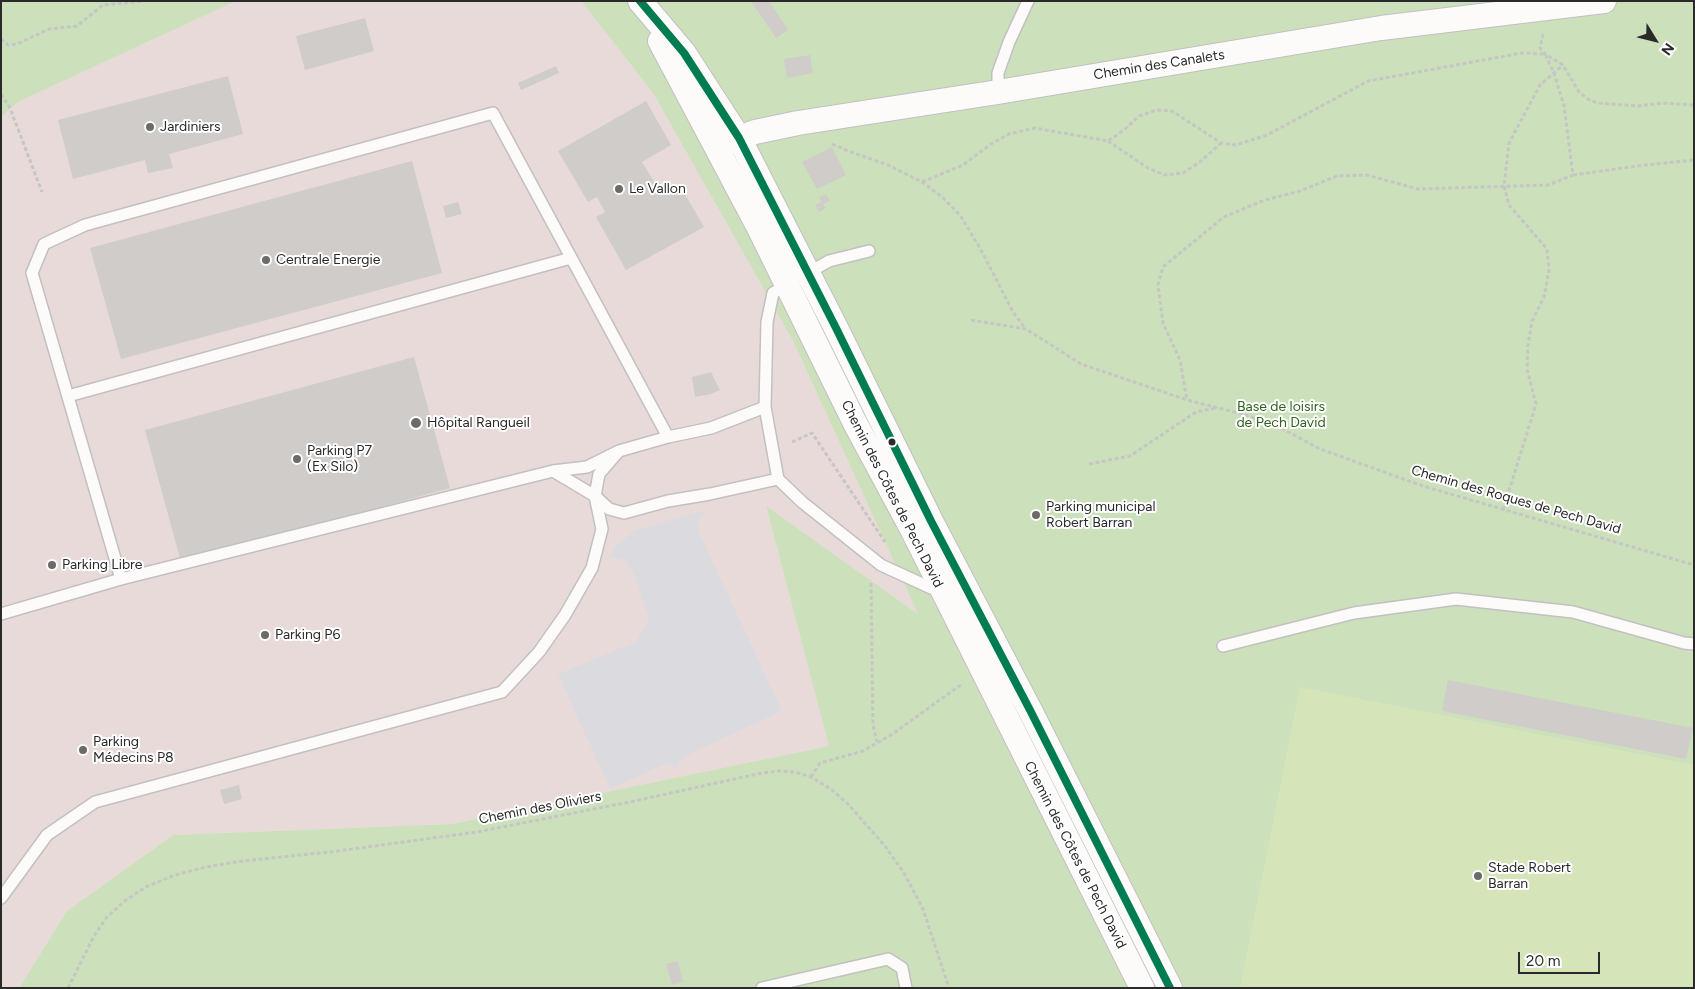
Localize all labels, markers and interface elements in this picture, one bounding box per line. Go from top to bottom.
north arrow [1630,15,1680,65]
text: N [1657,40,1678,58]
street label: Chemin des Canalets [1092,46,1226,84]
place label: Jardiniers [160,119,220,135]
marker: Jardiniers [144,121,156,133]
place label: Le Vallon [629,181,686,197]
marker: Le Vallon [613,183,625,195]
place label: Centrale Energie [276,252,380,268]
marker: Centrale Energie [260,254,272,266]
street label: Chemin des Côtes de Pech David [837,397,947,591]
park label: Base de loisirs de Pech David [1236,399,1326,432]
place label: Hôpital Rangueil [427,415,530,431]
marker: Hôpital Rangueil [409,416,423,430]
unlabelled marker [887,437,897,447]
place label: Parking P7 (Ex Silo) [307,443,372,476]
marker: Parking P7 (Ex Silo) [291,453,303,465]
street label: Chemin des Roques de Pech David [1409,462,1623,538]
place label: Parking municipal Robert Barran [1046,499,1155,532]
marker: Parking municipal Robert Barran [1030,509,1042,521]
place label: Parking Libre [62,557,142,573]
marker: Parking Libre [46,559,58,571]
place label: Parking P6 [275,627,340,643]
marker: Parking P6 [259,629,271,641]
place label: Parking Médecins P8 [93,734,174,766]
marker: Parking Médecins P8 [77,744,89,756]
street label: Chemin des Côtes de Pech David [1020,758,1130,952]
street label: Chemin des Oliviers [477,788,603,828]
place label: Stade Robert Barran [1488,860,1571,892]
marker: Stade Robert Barran [1472,870,1484,882]
scale bar [1520,942,1602,974]
text: 20 m [1526,952,1560,970]

